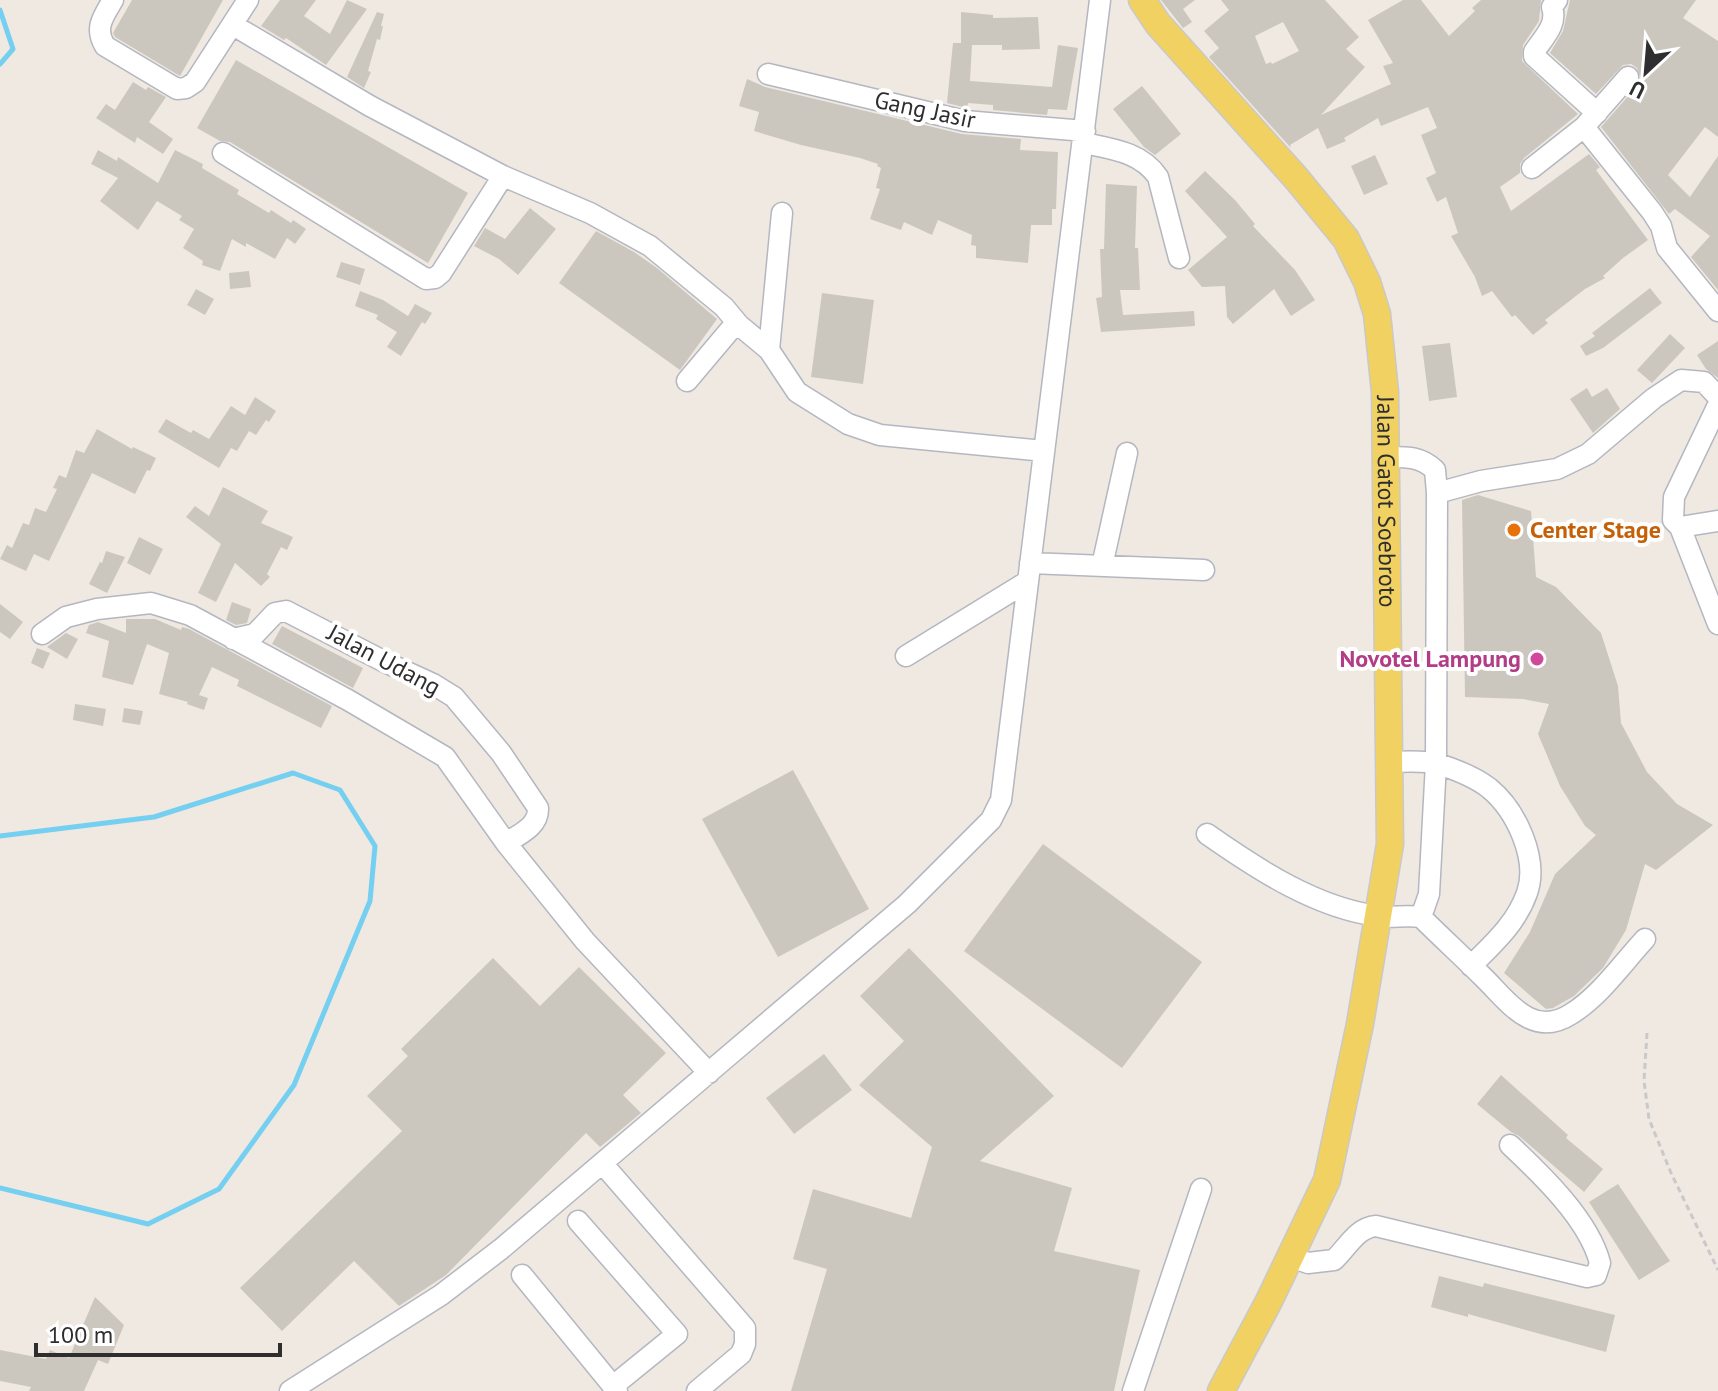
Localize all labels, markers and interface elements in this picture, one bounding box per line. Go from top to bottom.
north arrow [1606,32,1686,112]
text: U [1625,74,1650,106]
street label: Gang Jasir [872,84,979,135]
street label: Jalan Gatot Soebroto [1370,395,1403,608]
place label: Center Stage [1530,514,1661,545]
marker: Center Stage [1505,521,1523,539]
street label: Jalan Udang [321,616,446,702]
place label: Novotel Lampung [1340,643,1521,674]
marker: Novotel Lampung [1528,650,1546,668]
scale bar [36,1307,280,1357]
text: 100 m [48,1319,113,1350]

